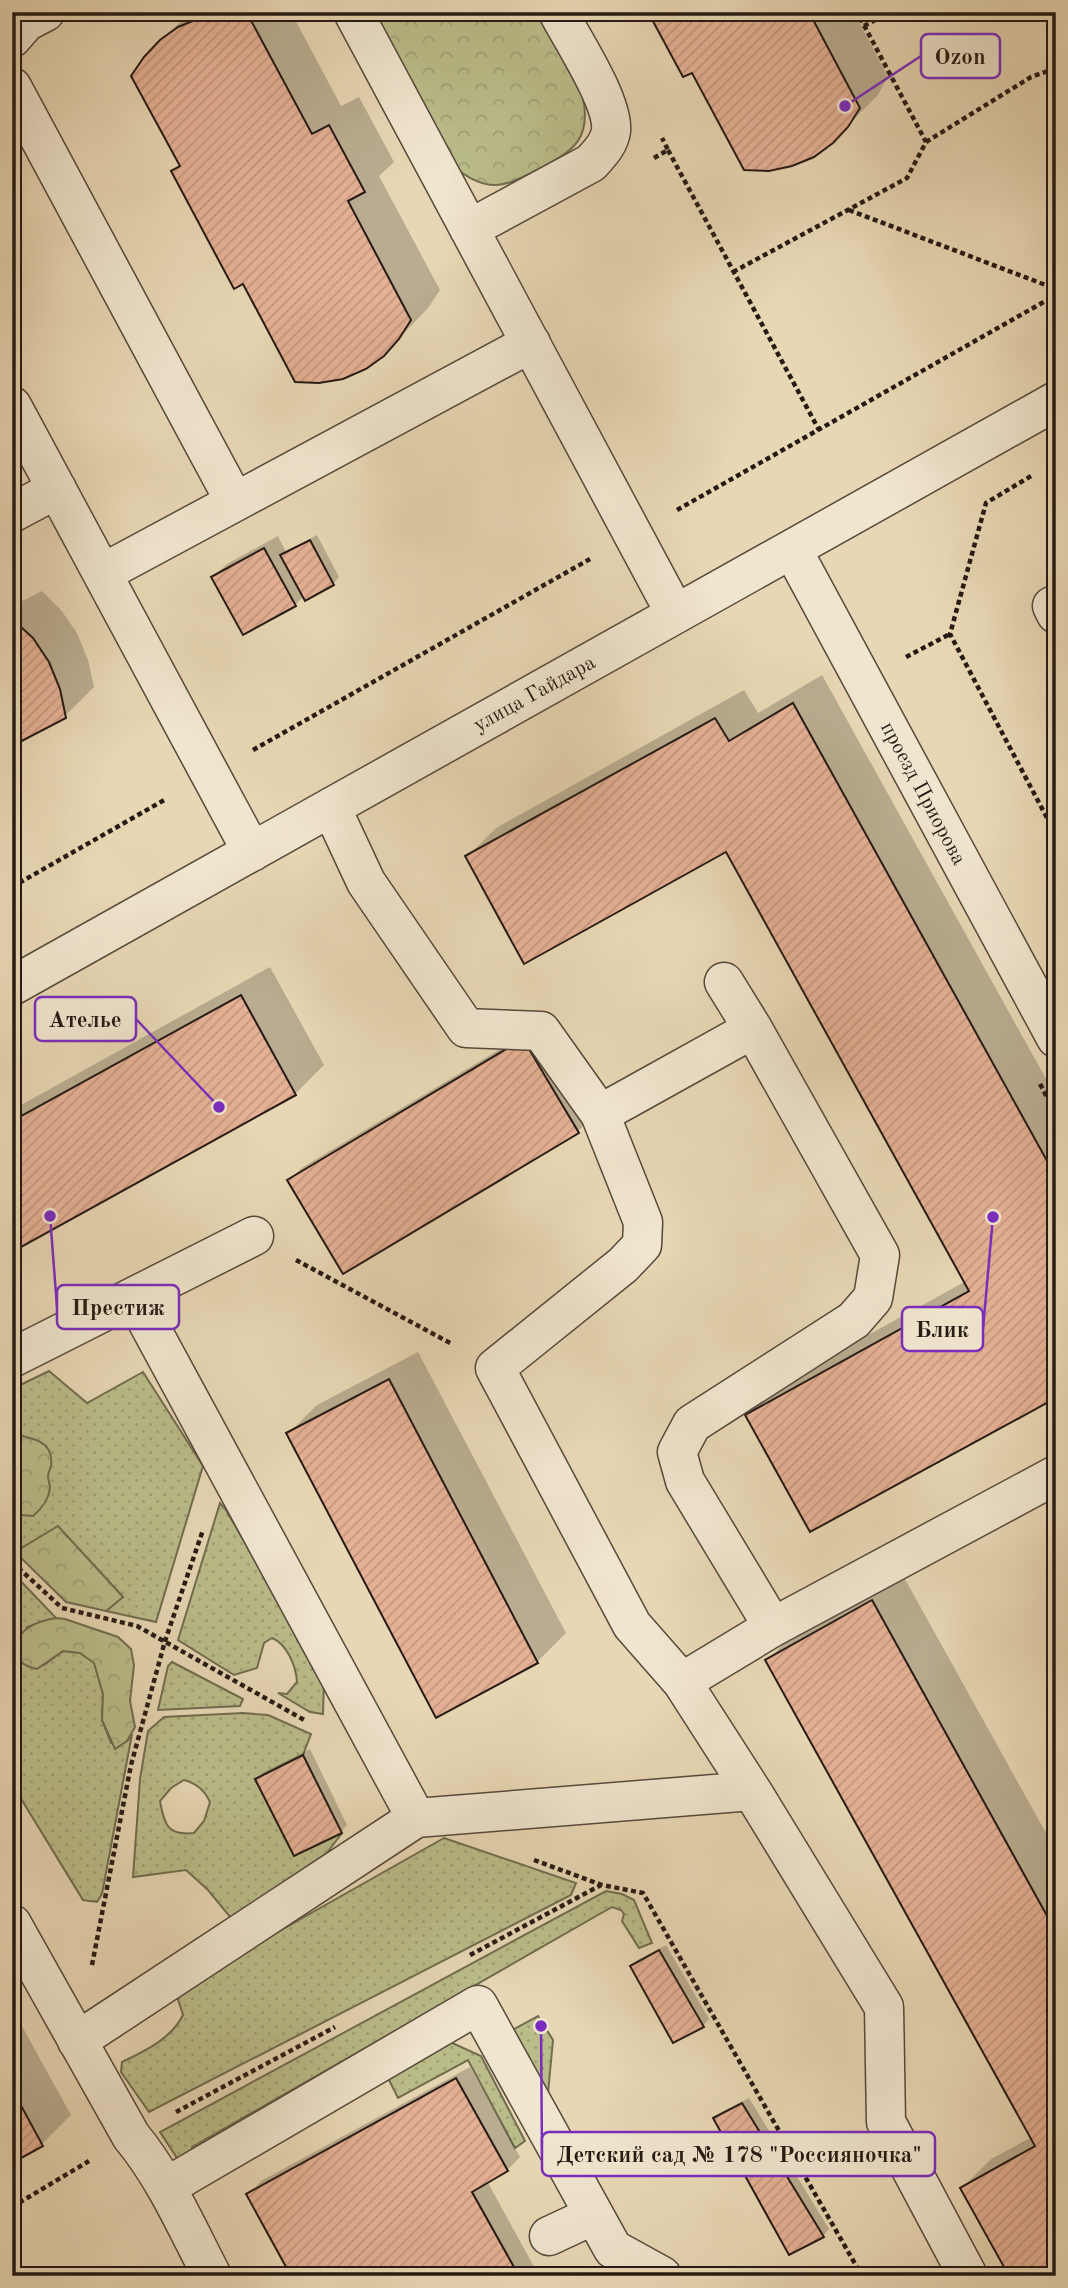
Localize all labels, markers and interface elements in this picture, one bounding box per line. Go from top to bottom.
callout: Ozon [921,34,1000,78]
text: Ozon [934,46,986,69]
street label: улица Гайдара [470,652,599,736]
street label: проезд Приорова [876,719,969,869]
callout: Ателье [35,997,136,1041]
text: Ателье [48,1009,122,1032]
callout: Престиж [57,1285,179,1329]
text: Престиж [71,1297,165,1320]
callout: Блик [902,1307,983,1351]
text: Блик [915,1319,969,1342]
callout: Детский сад № 178 "Россияночка" [542,2132,935,2176]
text: Детский сад № 178 "Россияночка" [556,2144,922,2167]

